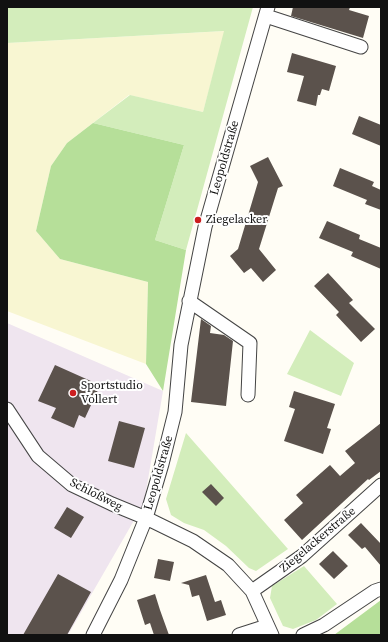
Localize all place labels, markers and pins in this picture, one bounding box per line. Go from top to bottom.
place label: Ziegelacker [206,213,267,227]
marker: Ziegelacker [193,215,203,225]
place label: Sportstudio Vollert [81,379,143,407]
marker: Sportstudio Vollert [68,388,78,398]

